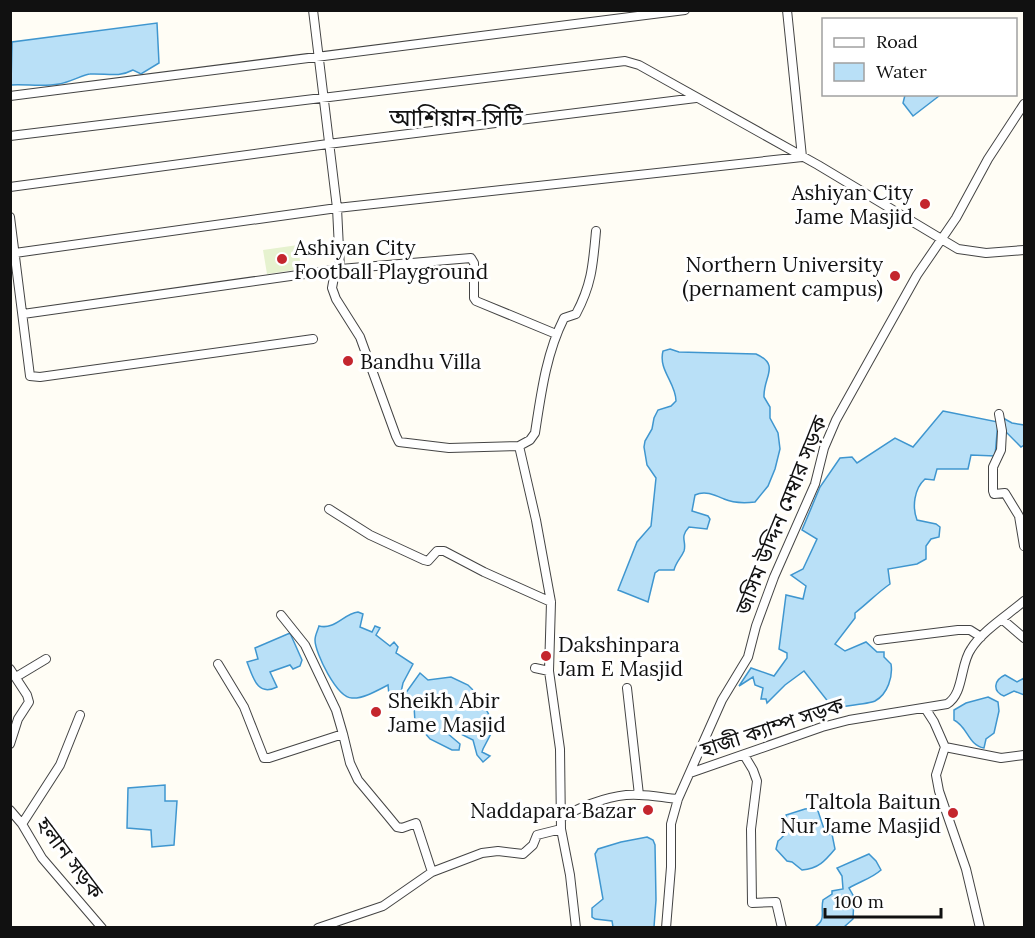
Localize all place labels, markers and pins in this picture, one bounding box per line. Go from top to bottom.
place label: Ashiyan City Jame Masjid [790,179,913,230]
marker: Ashiyan City Jame Masjid [918,197,932,211]
place label: Ashiyan City Football Playground [293,234,488,285]
place label: Northern University (pernament campus) [682,251,883,302]
marker: Ashiyan City Football Playground [275,252,289,266]
marker: Northern University (pernament campus) [888,269,902,283]
place label: Bandhu Villa [360,348,482,375]
marker: Bandhu Villa [341,354,355,368]
place label: Dakshinpara Jam E Masjid [557,631,683,682]
marker: Dakshinpara Jam E Masjid [539,649,553,663]
place label: Sheikh Abir Jame Masjid [387,687,506,738]
marker: Sheikh Abir Jame Masjid [369,705,383,719]
place label: Taltola Baitun Nur Jame Masjid [780,788,941,839]
place label: Naddapara Bazar [470,797,636,824]
marker: Naddapara Bazar [641,803,655,817]
marker: Taltola Baitun Nur Jame Masjid [946,806,960,820]

